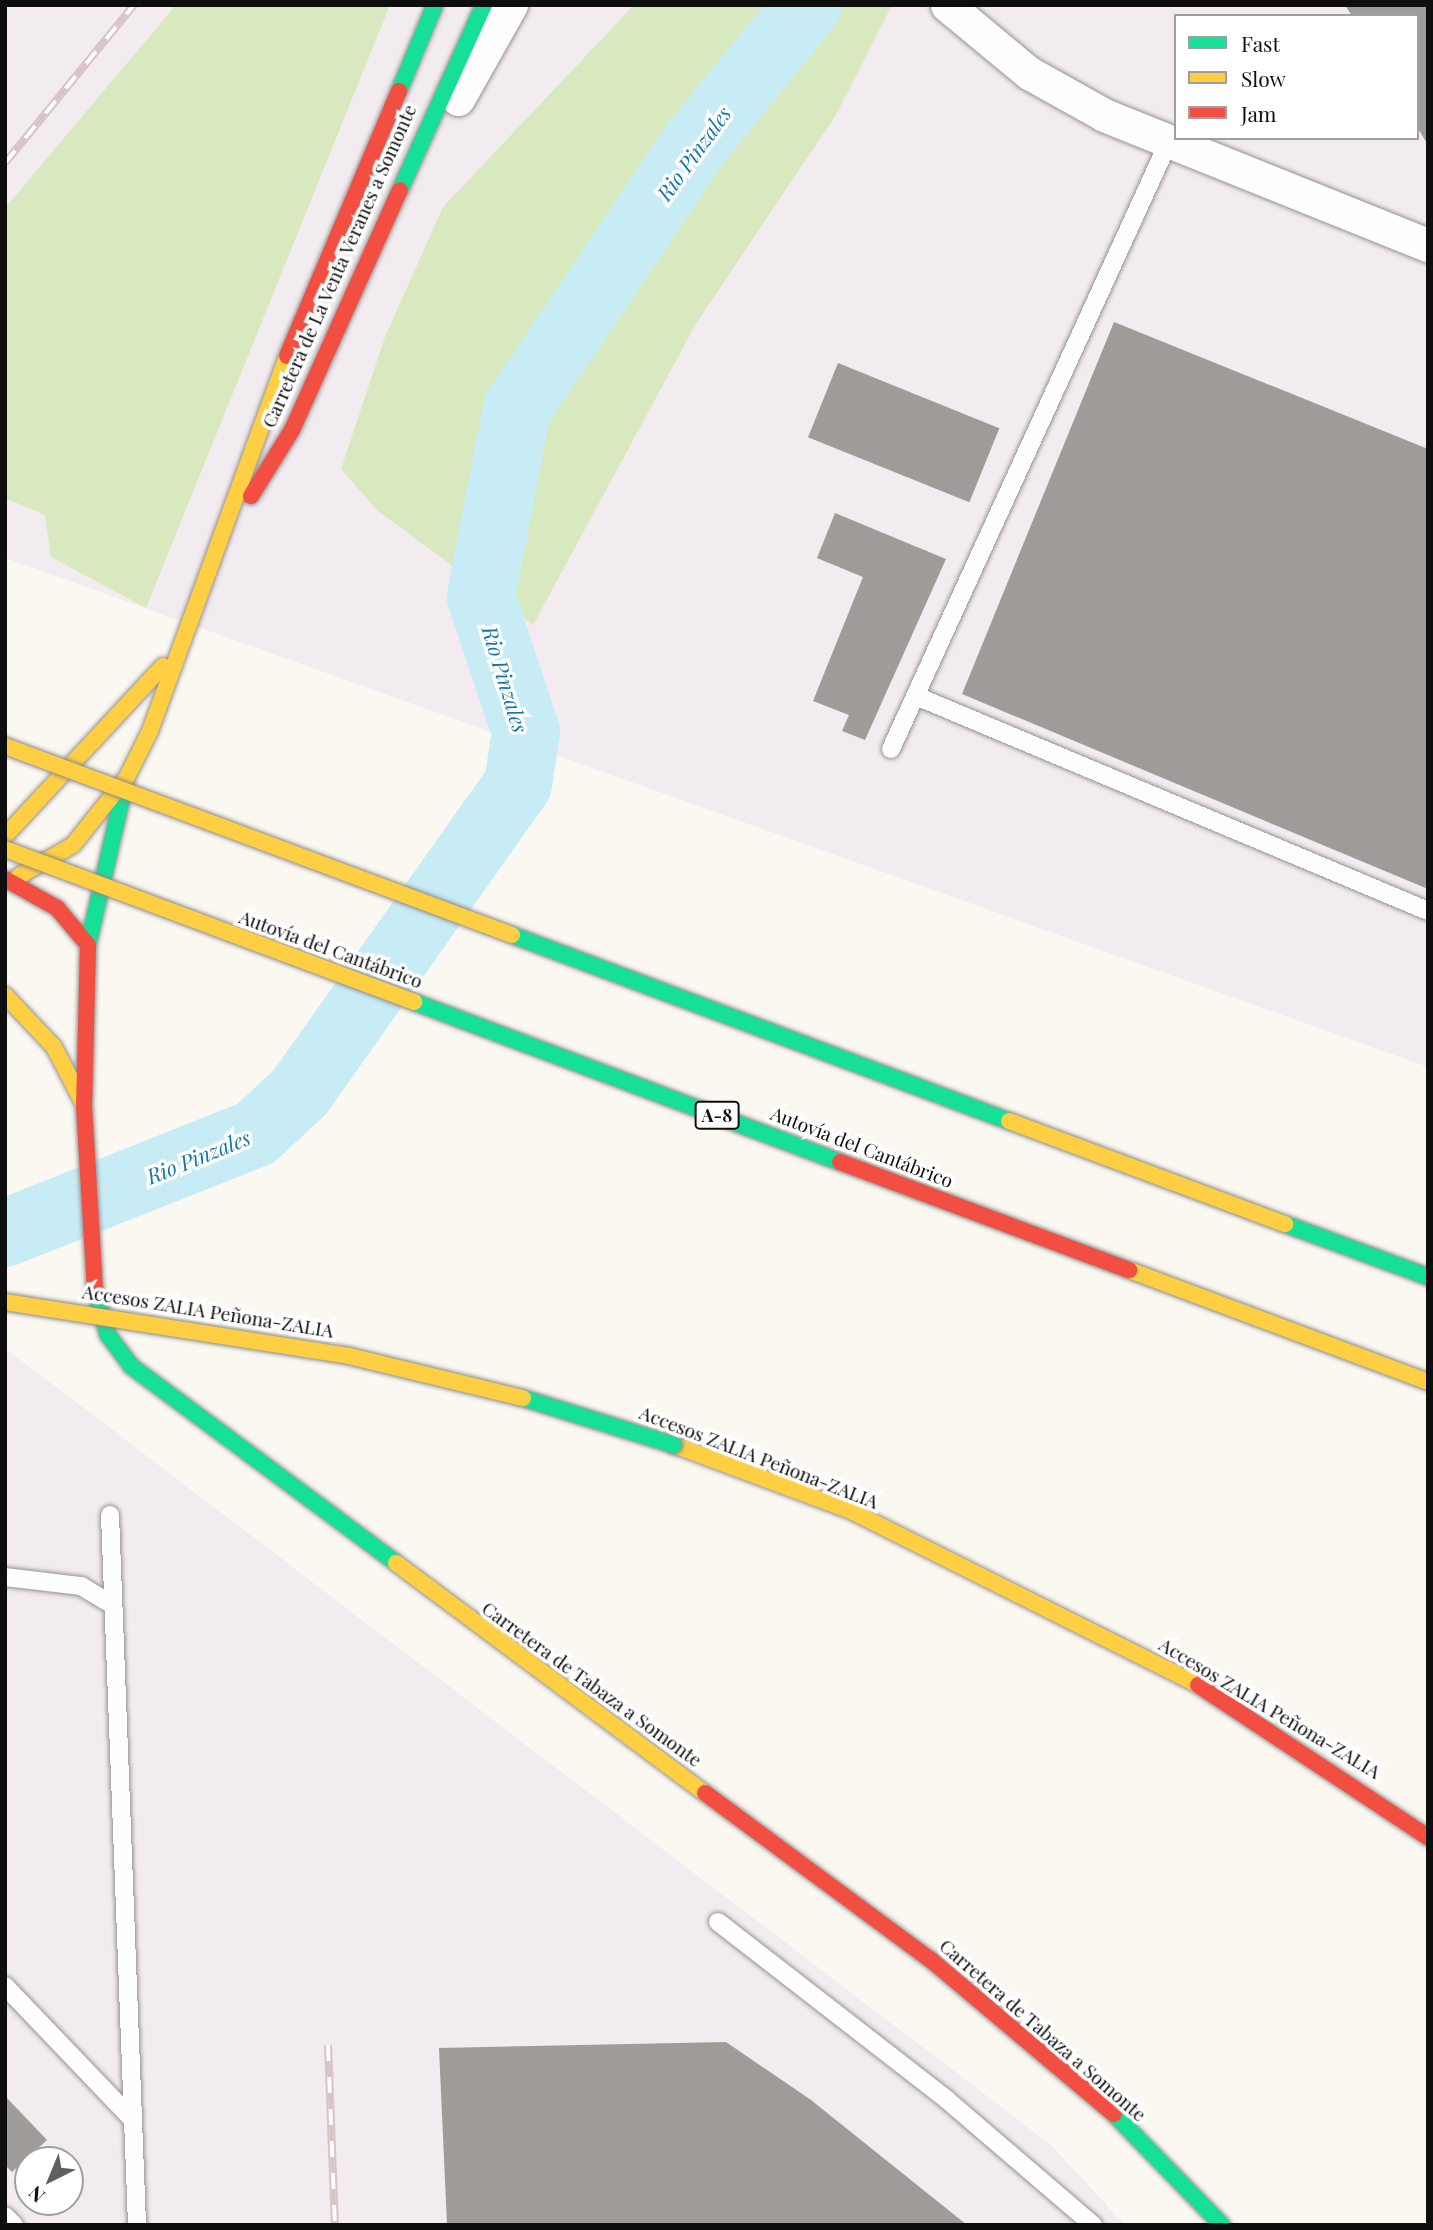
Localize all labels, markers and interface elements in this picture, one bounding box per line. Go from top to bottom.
legend [1174,14,1419,140]
text: Fast [1241,29,1280,57]
text: Slow [1241,64,1286,92]
text: Jam [1241,99,1277,127]
street label: Carretera de La Venta Veranes a Somonte [257,100,421,432]
water label: Rio Pinzales [651,101,735,205]
water label: Rio Pinzales [478,623,534,735]
street label: Autovía del Cantábrico [236,905,426,993]
road number: A-8 [694,1100,740,1130]
street label: Autovía del Cantábrico [767,1102,957,1192]
water label: Rio Pinzales [142,1124,254,1188]
street label: Accesos ZALIA Peñona-ZALIA [81,1280,335,1342]
street label: Accesos ZALIA Peñona-ZALIA [636,1401,882,1513]
street label: Carretera de Tabaza a Somonte [477,1596,707,1772]
street label: Accesos ZALIA Peñona-ZALIA [1155,1633,1385,1783]
street label: Carretera de Tabaza a Somonte [935,1934,1151,2126]
north arrow [14,2146,84,2216]
text: N [22,2181,50,2209]

